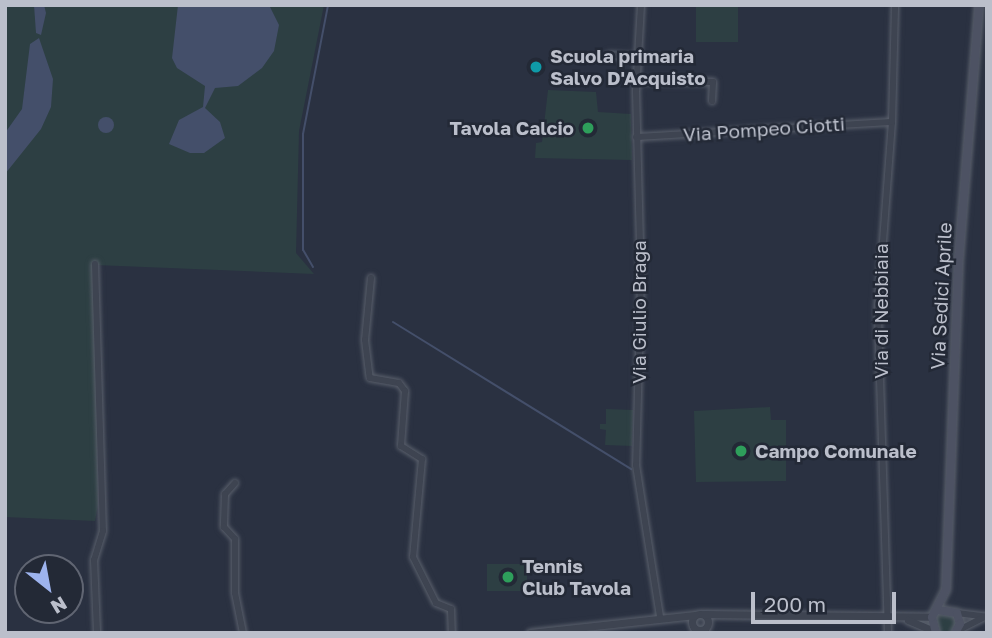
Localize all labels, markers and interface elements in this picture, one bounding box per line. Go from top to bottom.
place label: Scuola primaria Salvo D'Acquisto [550,45,706,89]
marker: Scuola primaria Salvo D'Acquisto [528,59,544,75]
street label: Via Pompeo Ciotti [682,112,846,146]
place label: Tavola Calcio [450,117,574,139]
marker: Tavola Calcio [580,120,596,136]
street label: Via Sedici Aprile [926,222,956,370]
street label: Via Giulio Braga [628,240,650,384]
street label: Via di Nebbiaia [870,243,892,379]
place label: Campo Comunale [755,440,917,462]
marker: Campo Comunale [733,443,749,459]
north arrow [14,554,84,624]
place label: Tennis Club Tavola [522,555,631,599]
marker: Tennis Club Tavola [500,569,516,585]
scale bar [754,578,899,622]
text: 200 m [764,591,826,617]
text: N [47,592,71,619]

